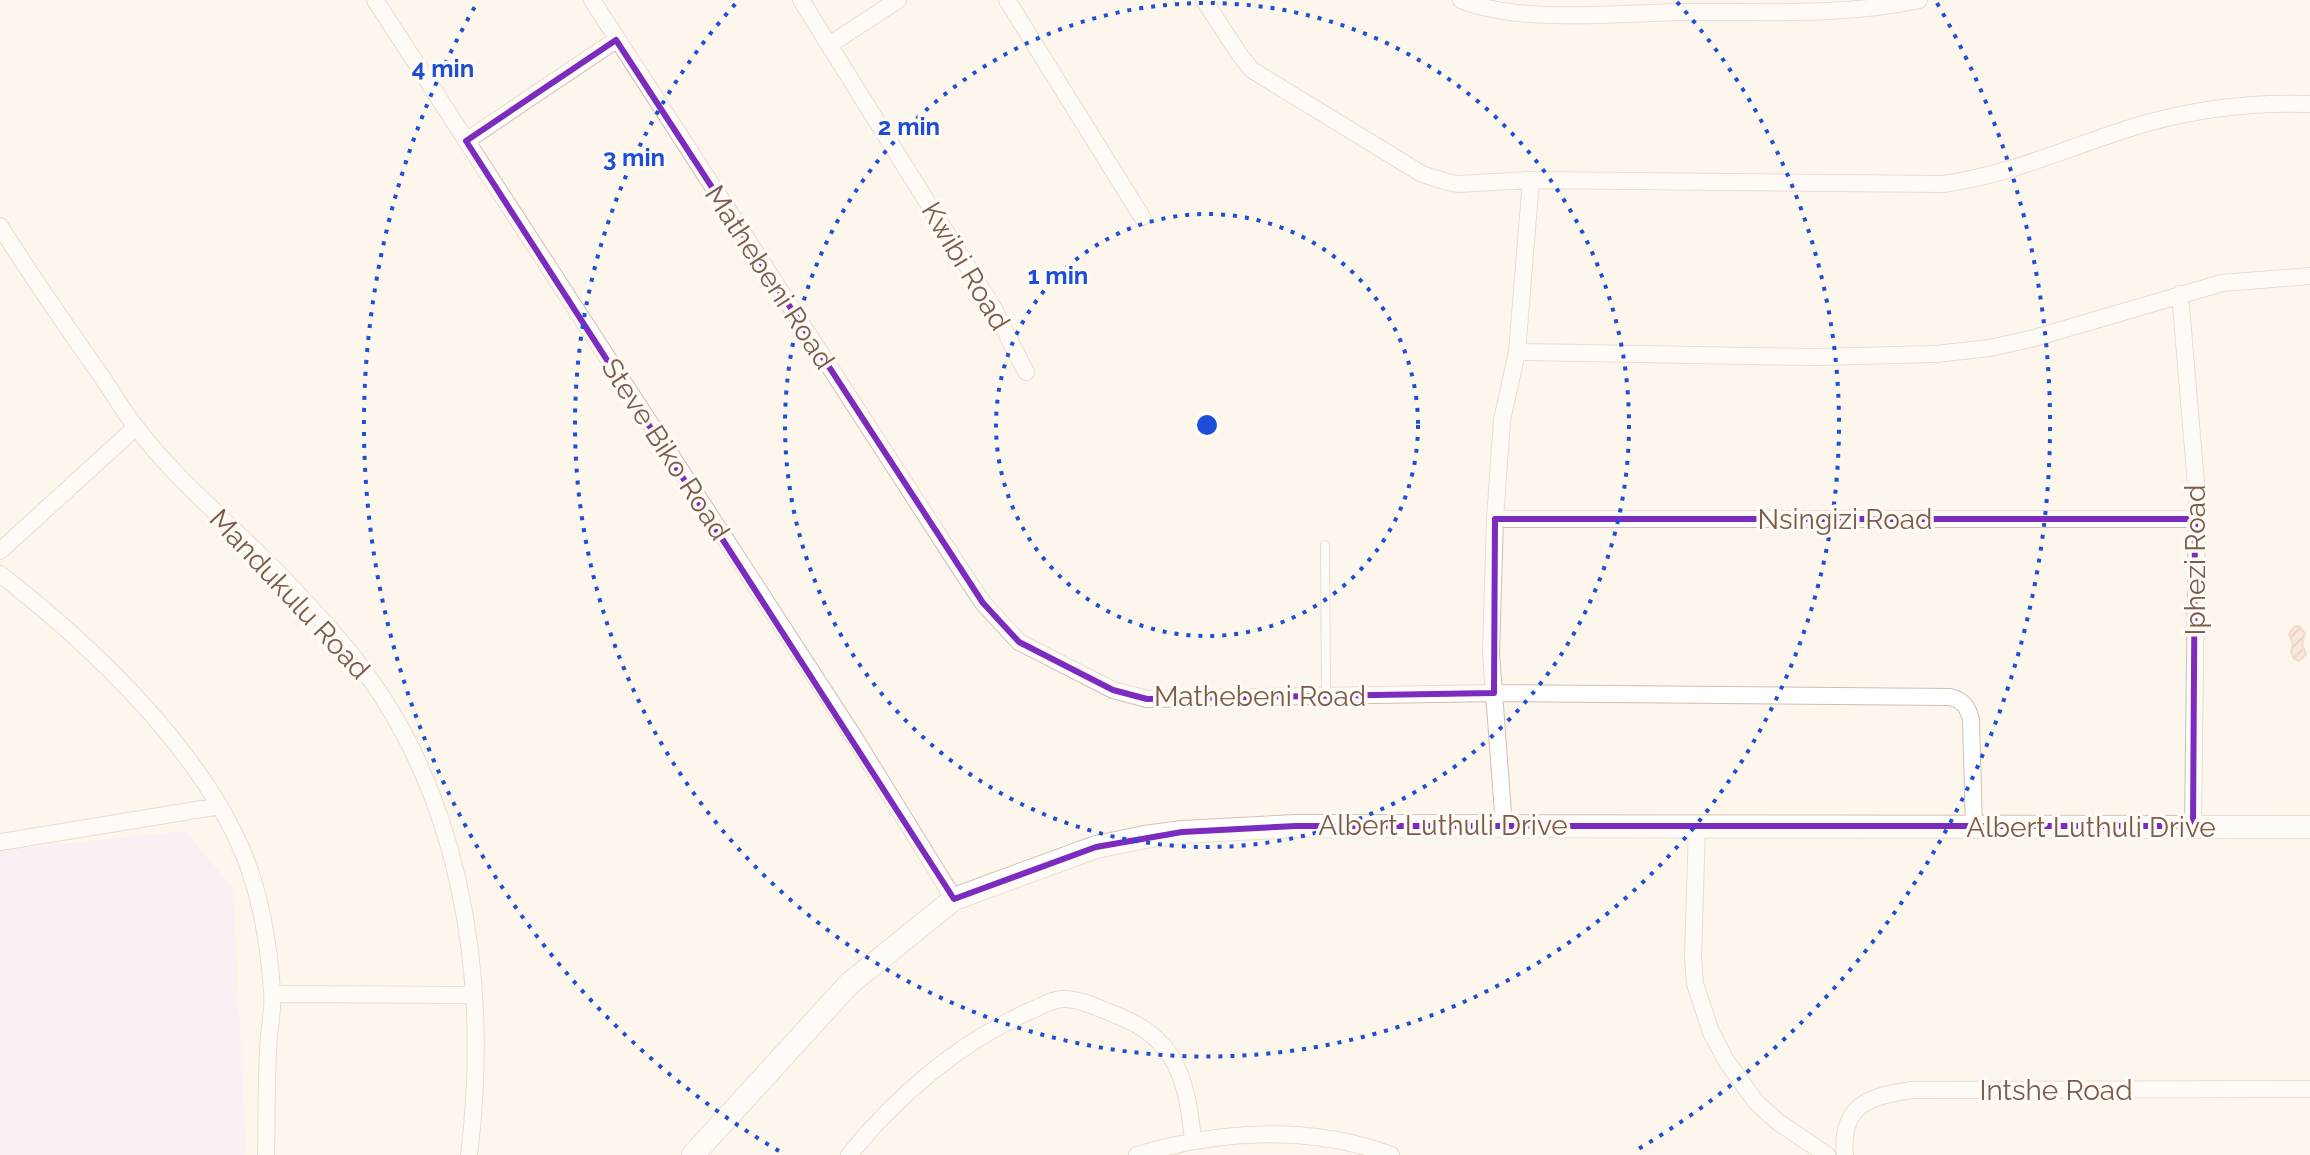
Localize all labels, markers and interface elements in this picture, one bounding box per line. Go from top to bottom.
text: 4 min [412,54,474,83]
text: 2 min [878,112,940,141]
text: 3 min [603,143,665,172]
street label: Mathebeni Road [698,179,841,375]
street label: Kwibi Road [914,196,1017,336]
text: 1 min [1028,261,1088,290]
street label: Steve Biko Road [595,352,737,546]
centre of rings [1193,411,1221,439]
street label: Iphezi Road [2179,485,2212,635]
street label: Mandukulu Road [203,503,377,686]
street label: Nsingizi Road [1757,503,1933,536]
street label: Mathebeni Road [1154,680,1366,713]
street label: Albert Luthuli Drive [1318,809,1568,842]
street label: Albert Luthuli Drive [1966,811,2216,844]
street label: Intshe Road [1979,1074,2133,1107]

